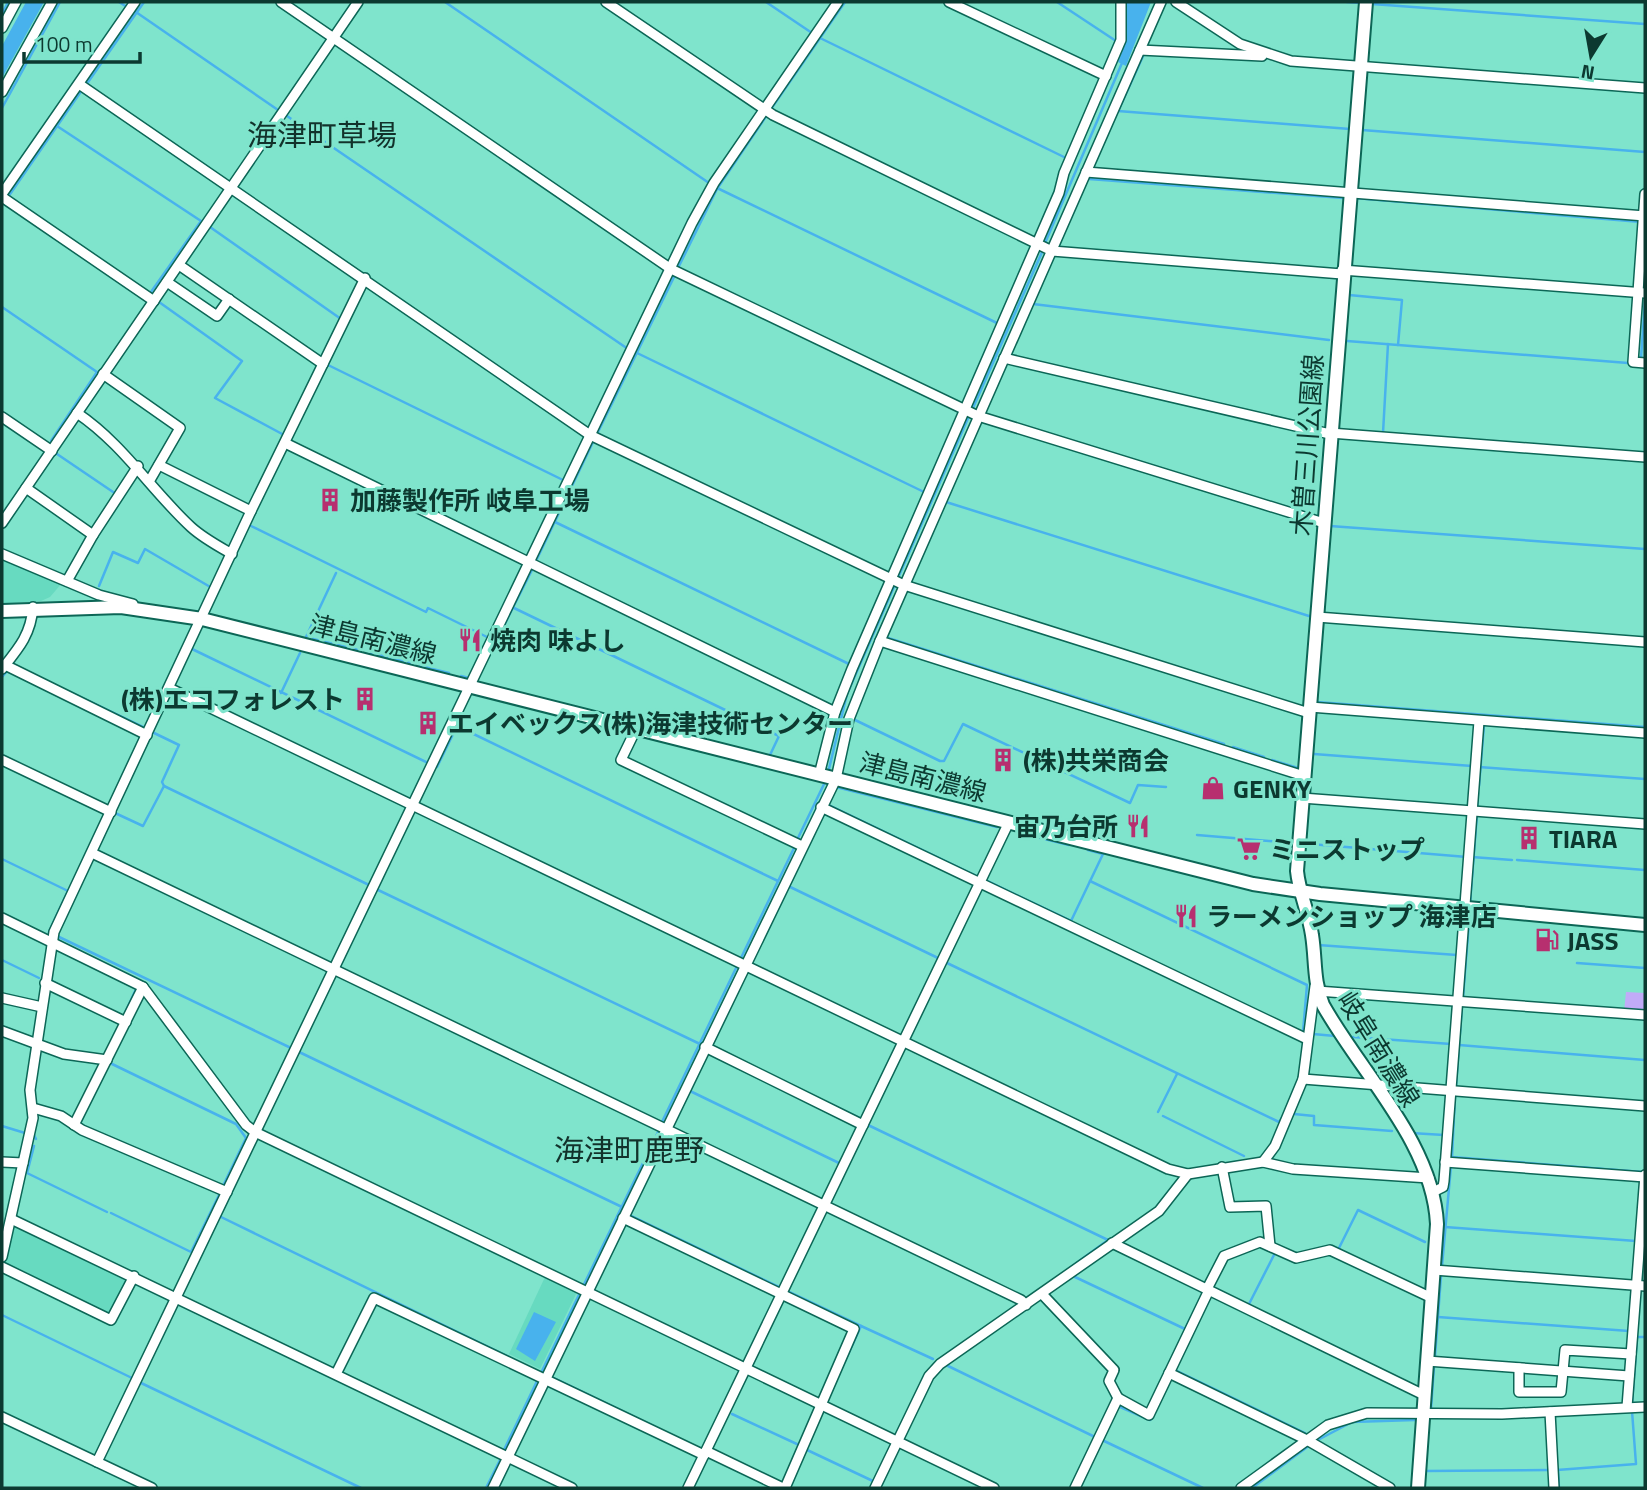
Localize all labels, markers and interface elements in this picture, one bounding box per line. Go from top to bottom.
scale bar [24,21,140,65]
north arrow [1556,21,1626,91]
text: 100 m [35,28,92,60]
text: N [1578,58,1597,89]
district label: 海津町草場 [247,112,397,158]
street label: 木曽三川公園線 [1281,353,1333,537]
place label: 加藤製作所 岐阜工場 [350,481,590,520]
building icon: 加藤製作所 岐阜工場 [316,486,344,514]
street label: 津島南濃線 [305,604,441,674]
place label: 焼肉 味よし [490,621,626,660]
restaurant icon: 焼肉 味よし [456,626,484,654]
place label: (株)エコフォレスト [121,680,345,719]
building icon: (株)エコフォレスト [351,685,379,713]
place label: エイベックス(株)海津技術センター [448,704,853,743]
building icon: エイベックス(株)海津技術センター [414,709,442,737]
place label: (株)共栄商会 [1023,741,1169,780]
street label: 津島南濃線 [855,742,991,812]
building icon: (株)共栄商会 [989,746,1017,774]
place label: GENKY [1233,769,1312,808]
shop icon: GENKY [1199,774,1227,802]
place label: 宙乃台所 [1014,807,1118,846]
restaurant icon: 宙乃台所 [1124,812,1152,840]
place label: TIARA [1549,819,1618,858]
building icon: TIARA [1515,824,1543,852]
place label: ミニストップ [1269,830,1425,869]
supermarket icon: ミニストップ [1235,835,1263,863]
place label: ラーメンショップ 海津店 [1206,897,1497,936]
restaurant icon: ラーメンショップ 海津店 [1172,902,1200,930]
place label: JASS [1567,921,1619,960]
fuel station icon: JASS [1533,926,1561,954]
street label: 岐阜南濃線 [1328,984,1430,1114]
district label: 海津町鹿野 [554,1127,704,1173]

